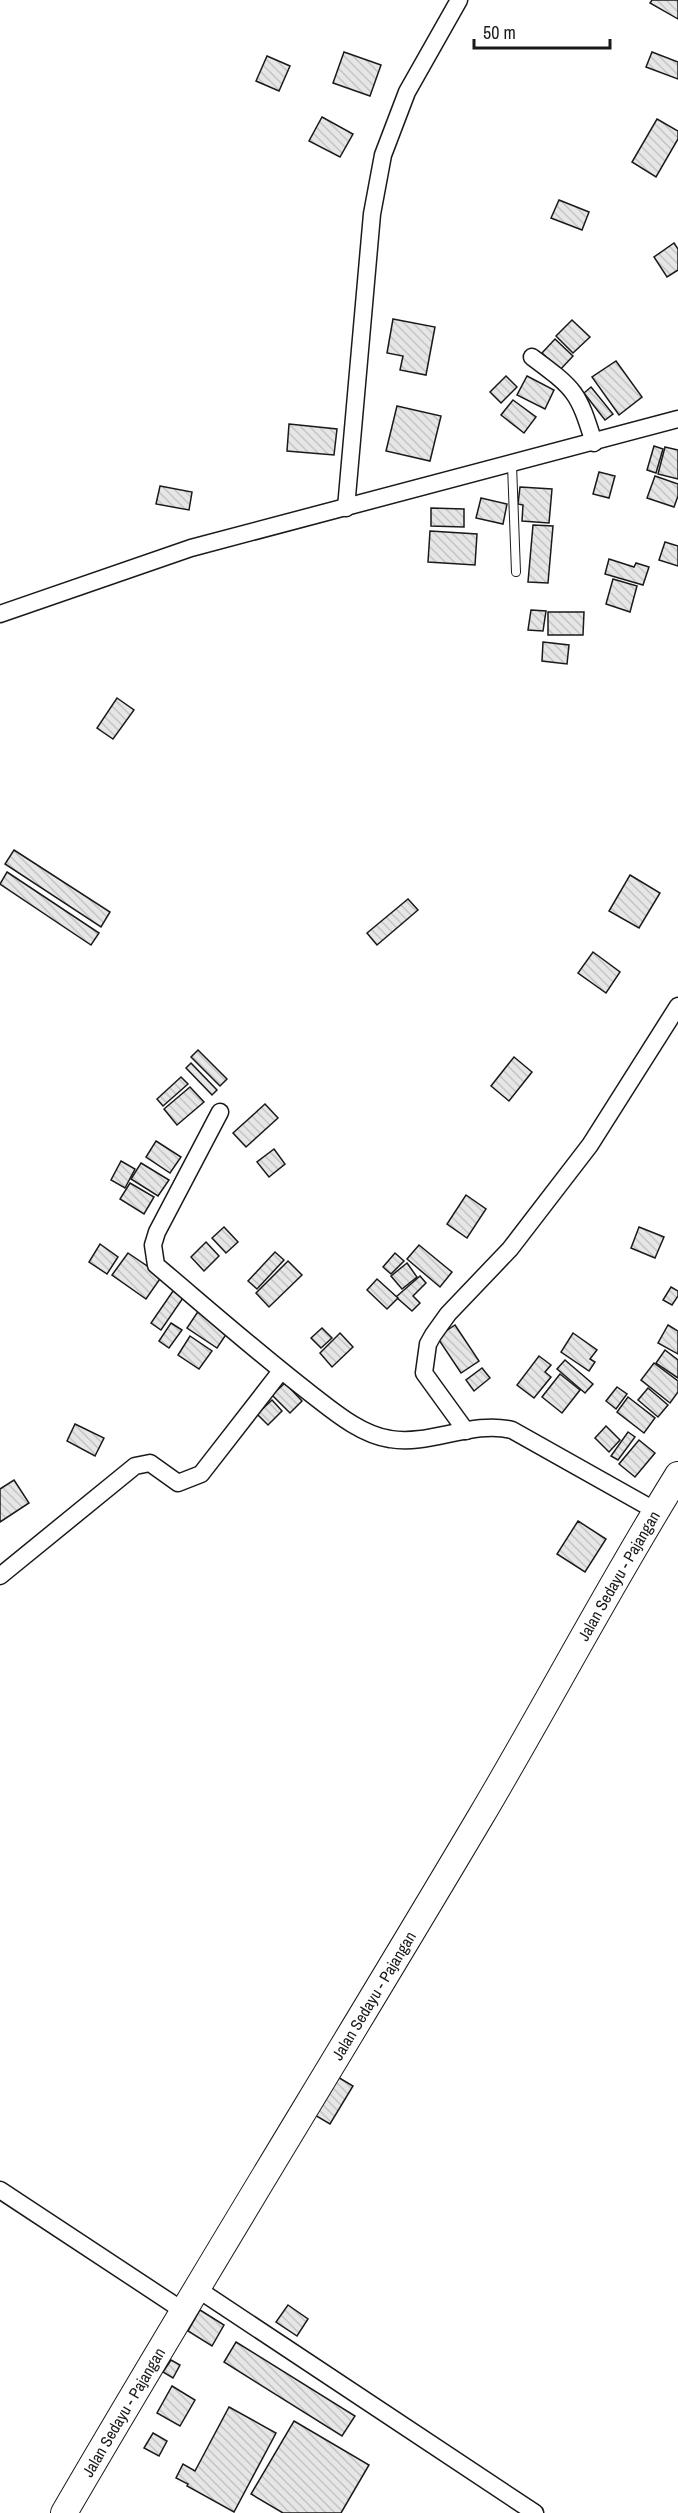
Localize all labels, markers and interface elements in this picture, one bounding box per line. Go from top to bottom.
scale bar [474,12,610,50]
text: 50 m [483,20,516,45]
street label: Jalan Sedayu - Pajangan [572,1507,665,1645]
street label: Jalan Sedayu - Pajangan [326,1927,421,2064]
street label: Jalan Sedayu - Pajangan [76,2343,170,2481]

